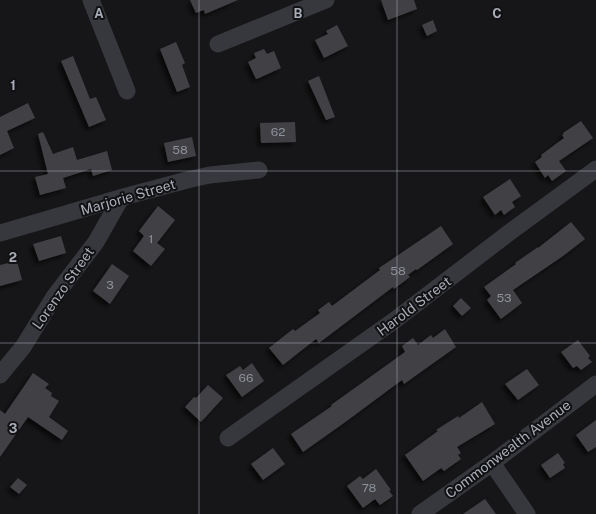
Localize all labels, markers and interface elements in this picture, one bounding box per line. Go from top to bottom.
text: A [94,6,104,21]
text: B [294,6,303,21]
text: C [492,6,502,21]
text: 1 [10,78,16,93]
house number: 62 [271,125,285,139]
house number: 58 [172,143,188,157]
street label: Marjorie Street [79,176,177,218]
house number: 1 [149,232,153,246]
street label: Lorenzo Street [29,244,97,332]
text: 2 [9,250,17,265]
house number: 58 [390,264,406,278]
street label: Harold Street [374,273,454,339]
house number: 3 [106,278,114,292]
house number: 53 [496,291,512,305]
house number: 66 [239,371,253,385]
street label: Commonwealth Avenue [442,397,574,501]
text: 3 [9,421,18,436]
house number: 78 [362,481,377,495]

